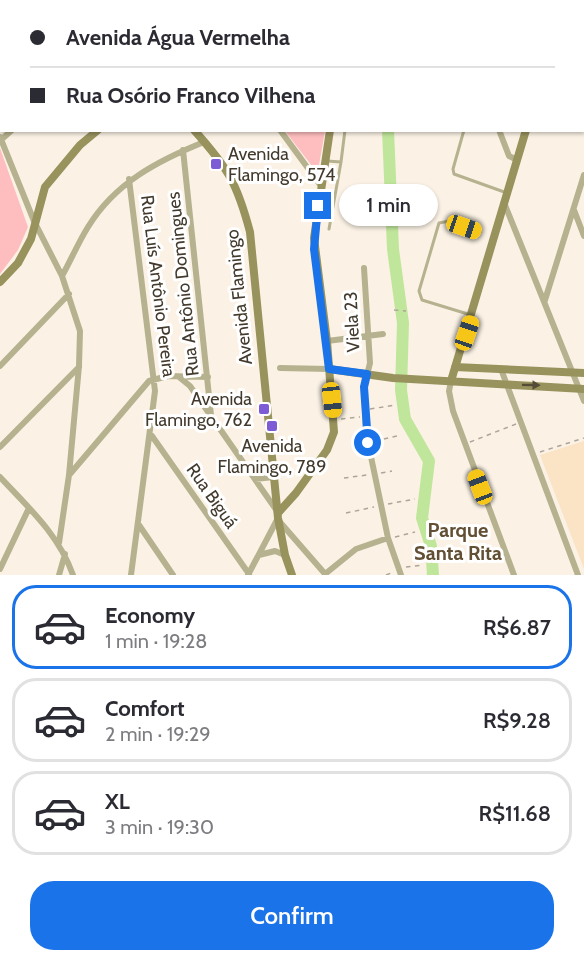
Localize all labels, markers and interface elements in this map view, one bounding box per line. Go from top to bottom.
text: Avenida Água Vermelha [66,24,290,51]
text: Rua Osório Franco Vilhena [66,82,316,109]
place label: Avenida Flamingo, 574 [228,143,335,186]
marker: Avenida Flamingo, 574 [209,157,223,171]
callout: 1 min [339,185,438,227]
street label: Rua Antônio Domingues [162,191,204,377]
route end [304,192,331,219]
text: 1 min [366,193,411,217]
street label: Rua Luís Antônio Pereira [136,194,180,379]
car [444,213,484,241]
street label: Avenida Flamingo [221,228,257,366]
street label: Viela 23 [339,291,365,353]
car [453,313,481,353]
one-way arrow [521,380,540,390]
car [321,381,343,419]
place label: Avenida Flamingo, 762 [145,388,252,431]
marker: Avenida Flamingo, 762 [257,402,271,416]
marker: Avenida Flamingo, 789 [265,419,279,433]
route start [354,429,381,456]
place label: Avenida Flamingo, 789 [218,435,326,478]
street label: Rua Biguá [182,459,243,533]
car [465,467,495,507]
district label: Parque Santa Rita [414,518,502,565]
icon: car [33,600,87,654]
text: Economy [105,602,195,629]
text: R$6.87 [483,614,551,641]
text: 1 min · 19:28 [105,629,207,653]
icon: car [33,693,87,747]
text: Comfort [105,695,184,722]
text: R$9.28 [483,707,551,734]
text: 2 min · 19:29 [105,722,211,746]
icon: car [33,786,87,840]
text: XL [105,788,130,815]
text: R$11.68 [479,800,551,827]
text: 3 min · 19:30 [105,815,214,839]
button: Confirm [30,881,554,950]

